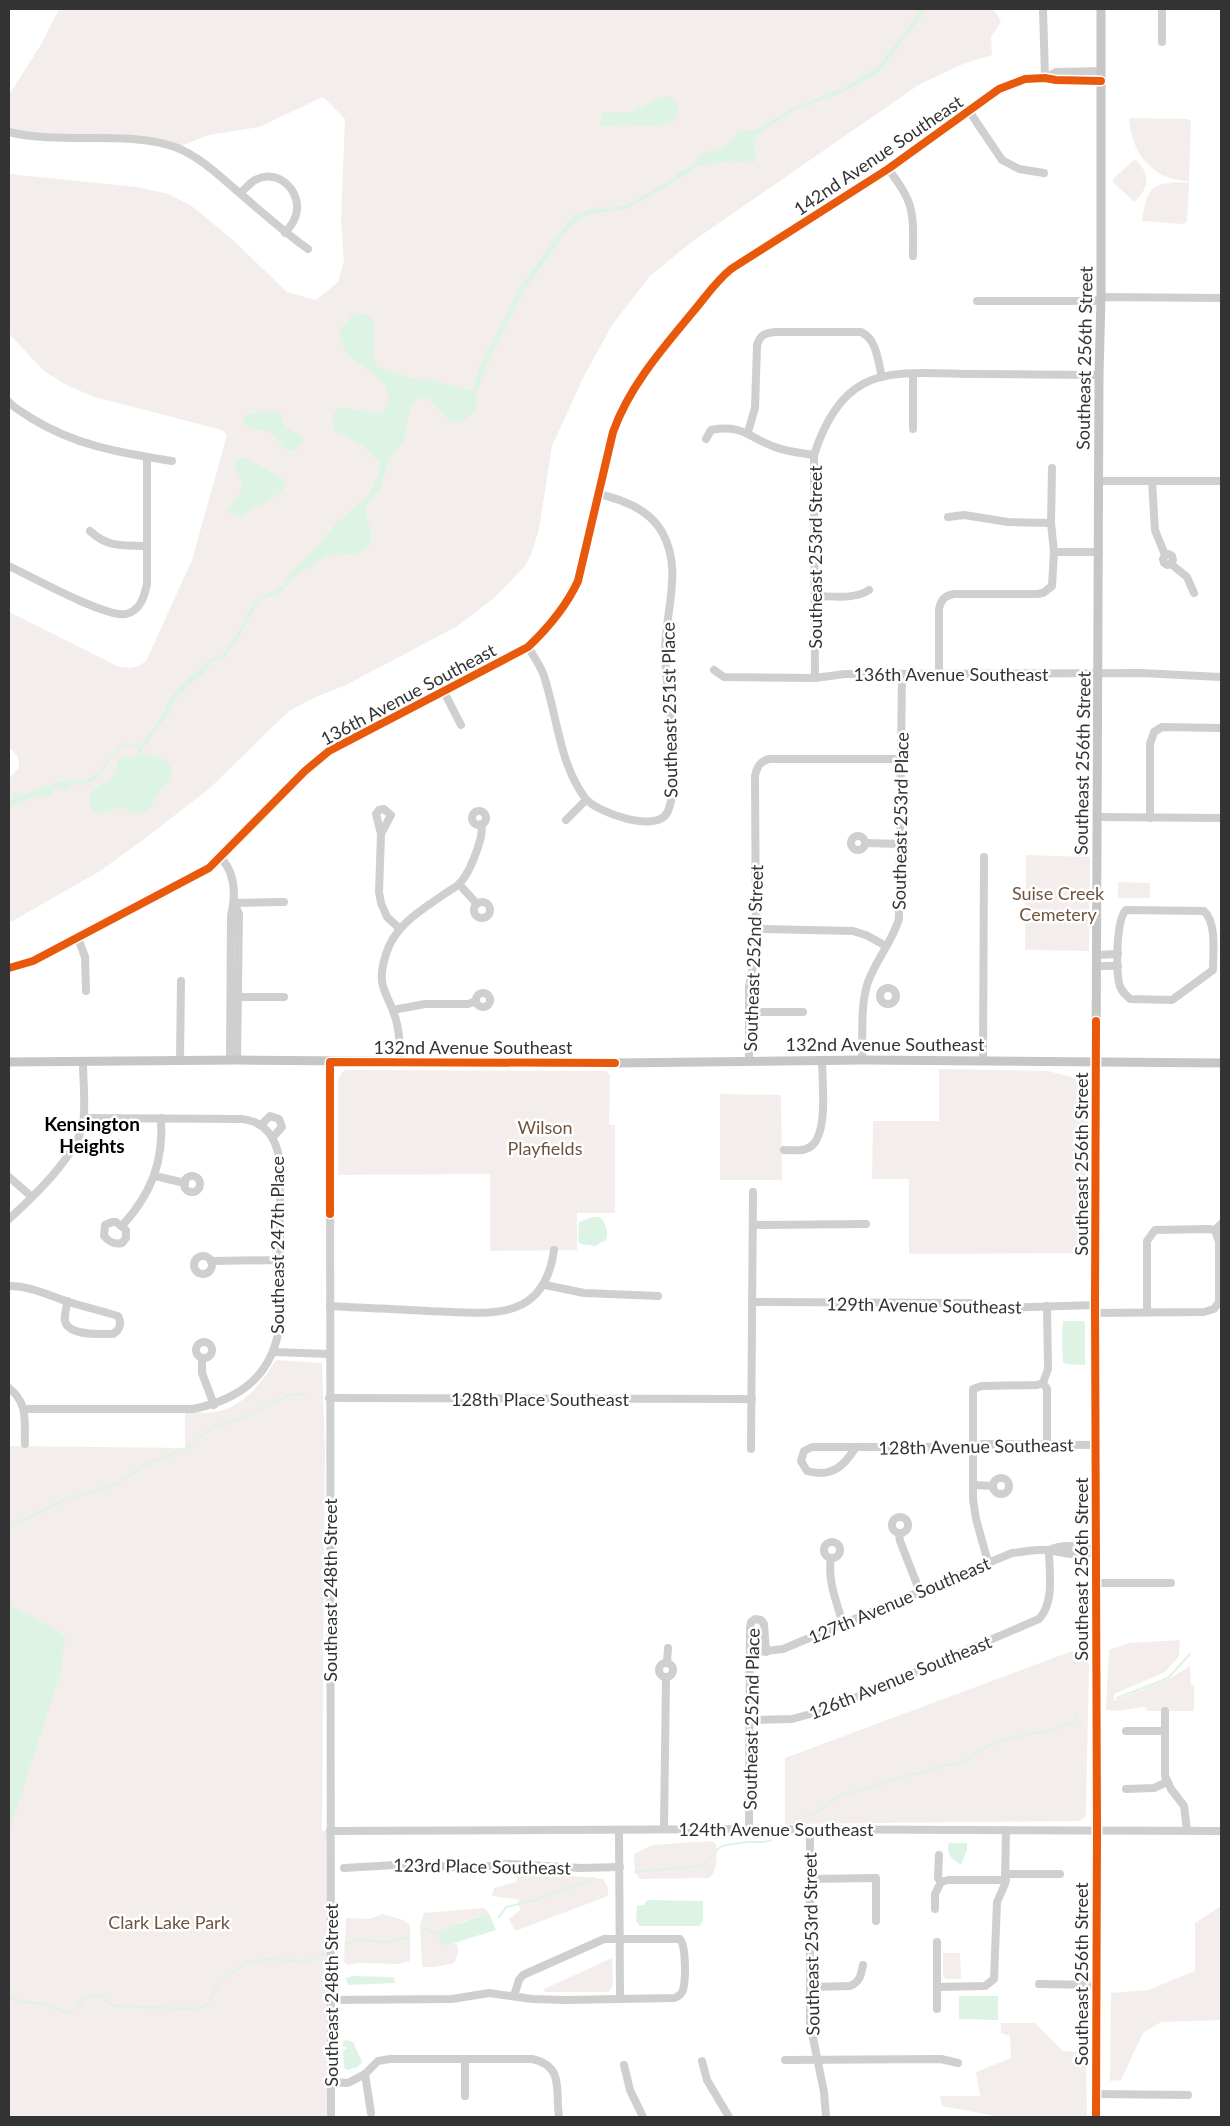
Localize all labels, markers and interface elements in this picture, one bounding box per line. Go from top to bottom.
street label: 142nd Avenue Southeast [789,90,967,220]
street label: Southeast 256th Street [1071,265,1097,450]
street label: Southeast 253rd Street [804,465,826,649]
street label: Southeast 251st Place [656,622,682,798]
street label: 136th Avenue Southeast [317,638,500,750]
street label: 136th Avenue Southeast [853,663,1049,685]
street label: Southeast 256th Street [1069,670,1095,855]
street label: Southeast 253rd Place [887,732,913,910]
street label: Southeast 252nd Street [739,864,767,1052]
park label: Suise Creek Cemetery [1012,882,1105,925]
street label: 132nd Avenue Southeast [786,1033,985,1055]
street label: 132nd Avenue Southeast [374,1036,573,1058]
street label: Southeast 256th Street [1070,1072,1092,1256]
district label: Kensington Heights [44,1112,140,1157]
park label: Wilson Playfields [508,1116,583,1159]
street label: Southeast 247th Place [266,1156,288,1334]
street label: 129th Avenue Southeast [826,1292,1022,1318]
street label: 128th Place Southeast [451,1388,630,1410]
street label: 128th Avenue Southeast [878,1433,1074,1459]
street label: Southeast 256th Street [1070,1477,1092,1661]
street label: Southeast 248th Street [319,1498,341,1682]
street label: 127th Avenue Southeast [805,1552,994,1648]
street label: Southeast 252nd Place [738,1628,764,1810]
street label: 126th Avenue Southeast [805,1630,995,1724]
street label: 124th Avenue Southeast [678,1818,874,1840]
street label: Southeast 253rd Street [798,1852,824,2036]
street label: 123rd Place Southeast [393,1853,572,1879]
street label: Southeast 256th Street [1070,1882,1092,2066]
street label: Southeast 248th Street [320,1903,342,2087]
park label: Clark Lake Park [108,1911,231,1933]

